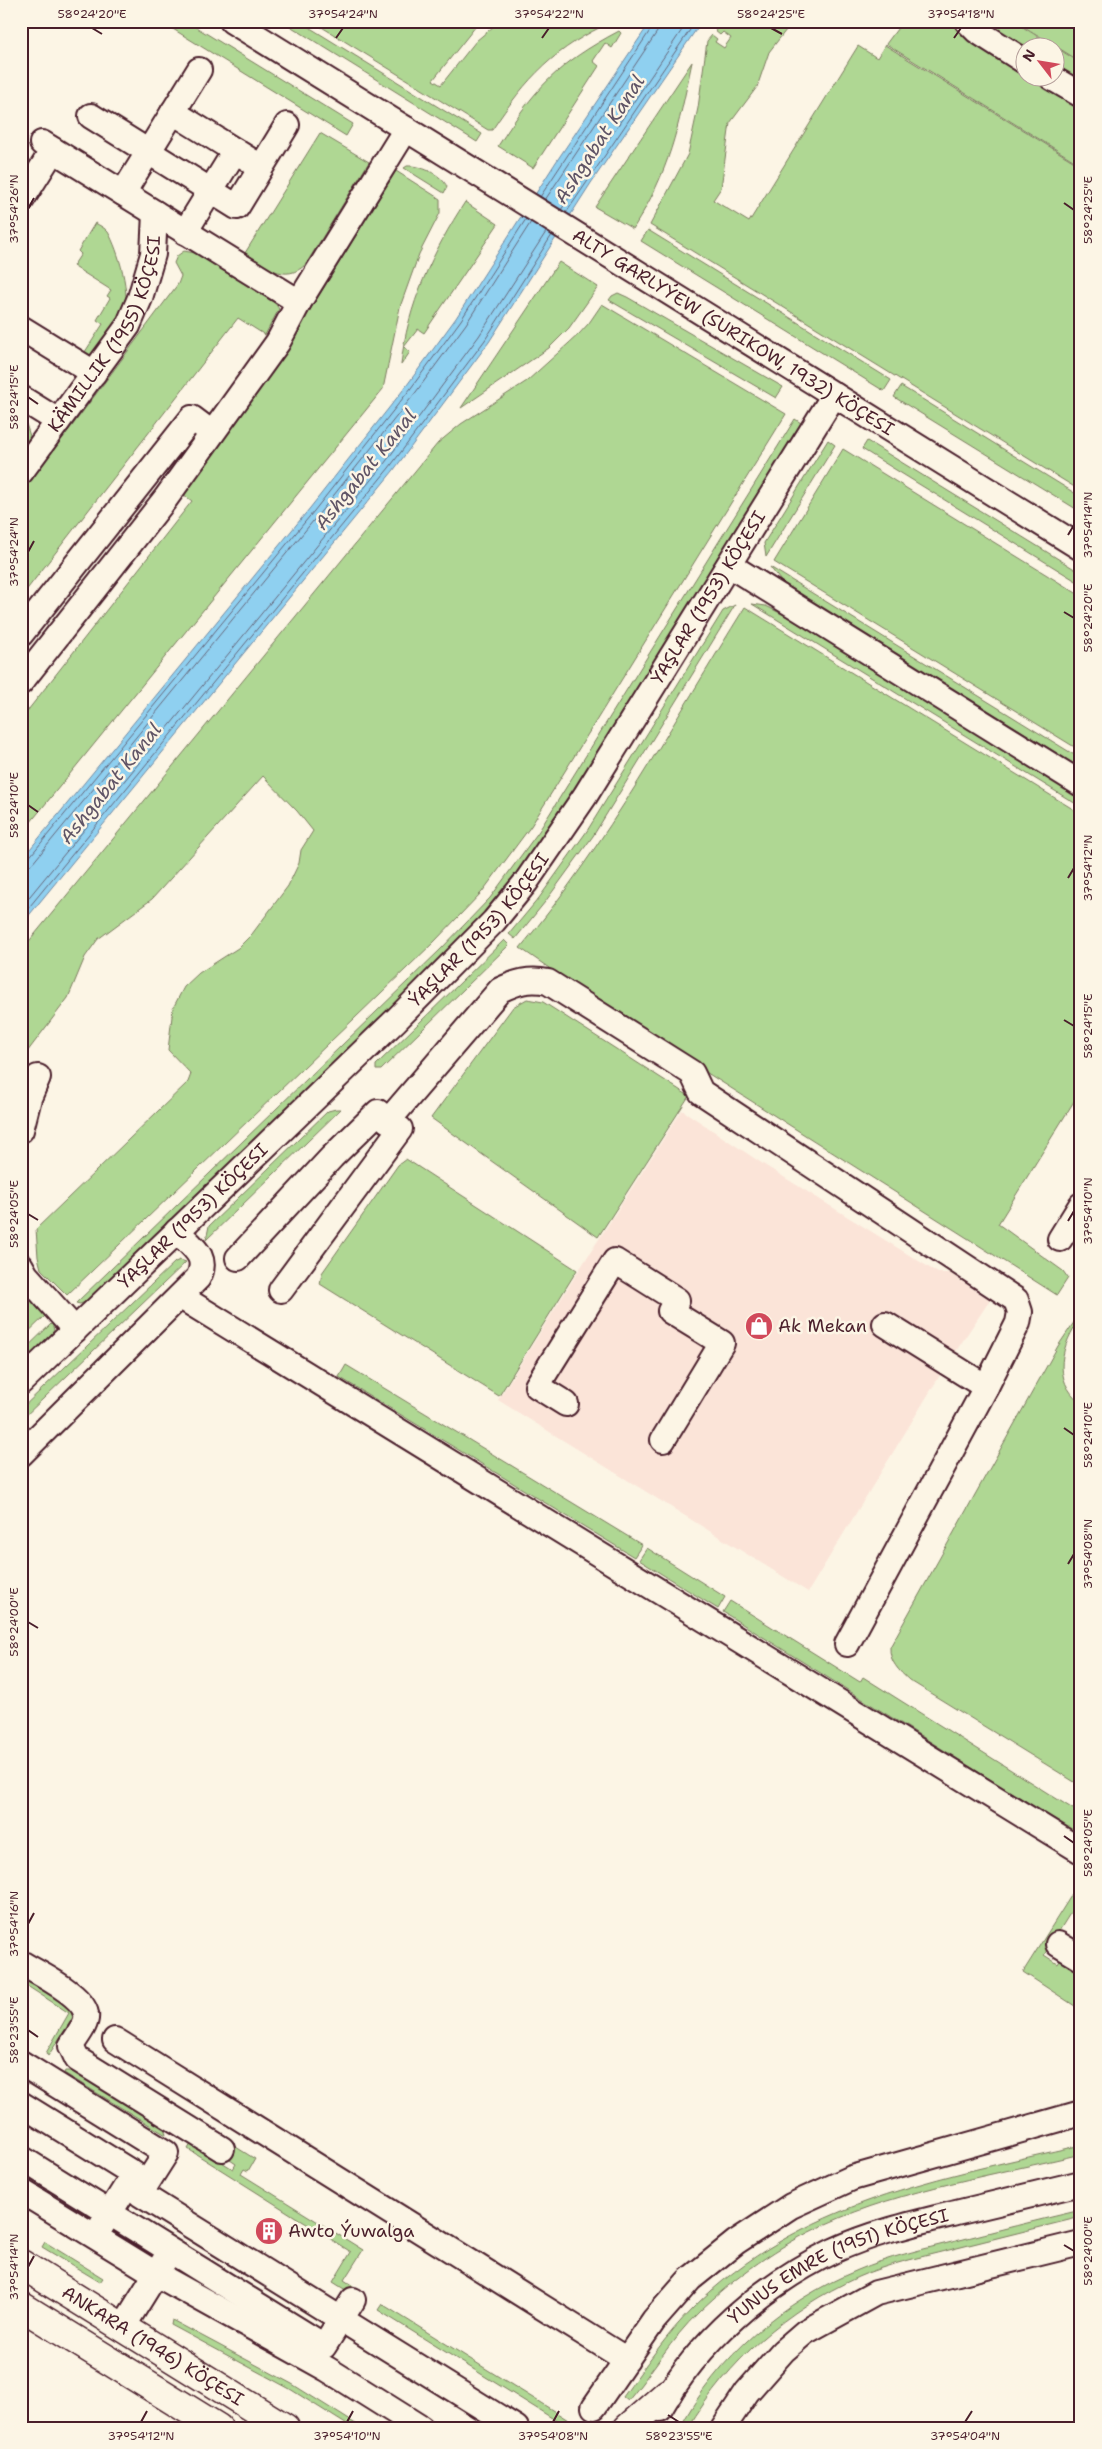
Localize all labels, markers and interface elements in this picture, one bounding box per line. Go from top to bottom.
text: 58°24'20"E [57,6,127,22]
text: 37°54'24"N [308,6,378,22]
text: 37°54'22"N [514,6,584,22]
text: 58°24'25"E [737,6,805,22]
text: 37°54'18"N [927,6,995,22]
north arrow [1014,38,1064,88]
text: N [1018,46,1039,65]
water label: Ashgabat Kanal [548,70,650,208]
text: 37°54'26"N [6,174,22,244]
text: 58°24'25"E [1080,176,1096,244]
street label: ALTY GARLYÝEW (SURIKOW, 1932) KÖÇESI [568,223,899,441]
street label: KÄMILLIK (1955) KÖÇESI [42,235,166,437]
text: 58°24'15"E [6,365,22,429]
water label: Ashgabat Kanal [309,404,422,535]
text: 37°54'14"N [1080,492,1096,558]
street label: ÝAŞLAR (1953) KÖÇESI [645,506,771,689]
text: 37°54'24"N [6,517,22,587]
text: 58°24'20"E [1080,583,1096,653]
water label: Ashgabat Kanal [54,718,167,849]
text: 58°24'10"E [6,772,22,838]
text: 37°54'12"N [1080,835,1096,901]
street label: ÝAŞLAR (1953) KÖÇESI [404,848,555,1012]
text: 58°24'15"E [1080,994,1096,1058]
street label: ÝAŞLAR (1953) KÖÇESI [113,1138,273,1294]
text: 37°54'10"N [1080,1177,1096,1245]
text: 58°24'05"E [6,1180,22,1248]
shop icon: Ak Mekan [744,1311,774,1341]
place label: Ak Mekan [778,1314,867,1338]
text: 58°24'10"E [1080,1402,1096,1468]
text: 37°54'08"N [1080,1519,1096,1589]
text: 58°24'00"E [6,1587,22,1657]
text: 58°24'05"E [1080,1809,1096,1877]
text: 37°54'16"N [6,1891,22,1957]
text: 58°23'55"E [6,1996,22,2064]
street label: ÝUNUS EMRE (1951) KÖÇESI [723,2203,951,2330]
building icon: Awto Ýuwalga [254,2216,284,2246]
text: 58°24'00"E [1080,2216,1096,2286]
place label: Awto Ýuwalga [288,2219,414,2243]
text: 37°54'14"N [6,2234,22,2300]
street label: ANKARA (1946) KÖÇESI [57,2280,248,2411]
text: 37°54'12"N [108,2428,174,2444]
text: 37°54'10"N [313,2428,381,2444]
text: 37°54'08"N [518,2428,588,2444]
text: 58°23'55"E [645,2428,713,2444]
text: 37°54'04"N [930,2428,1000,2444]

